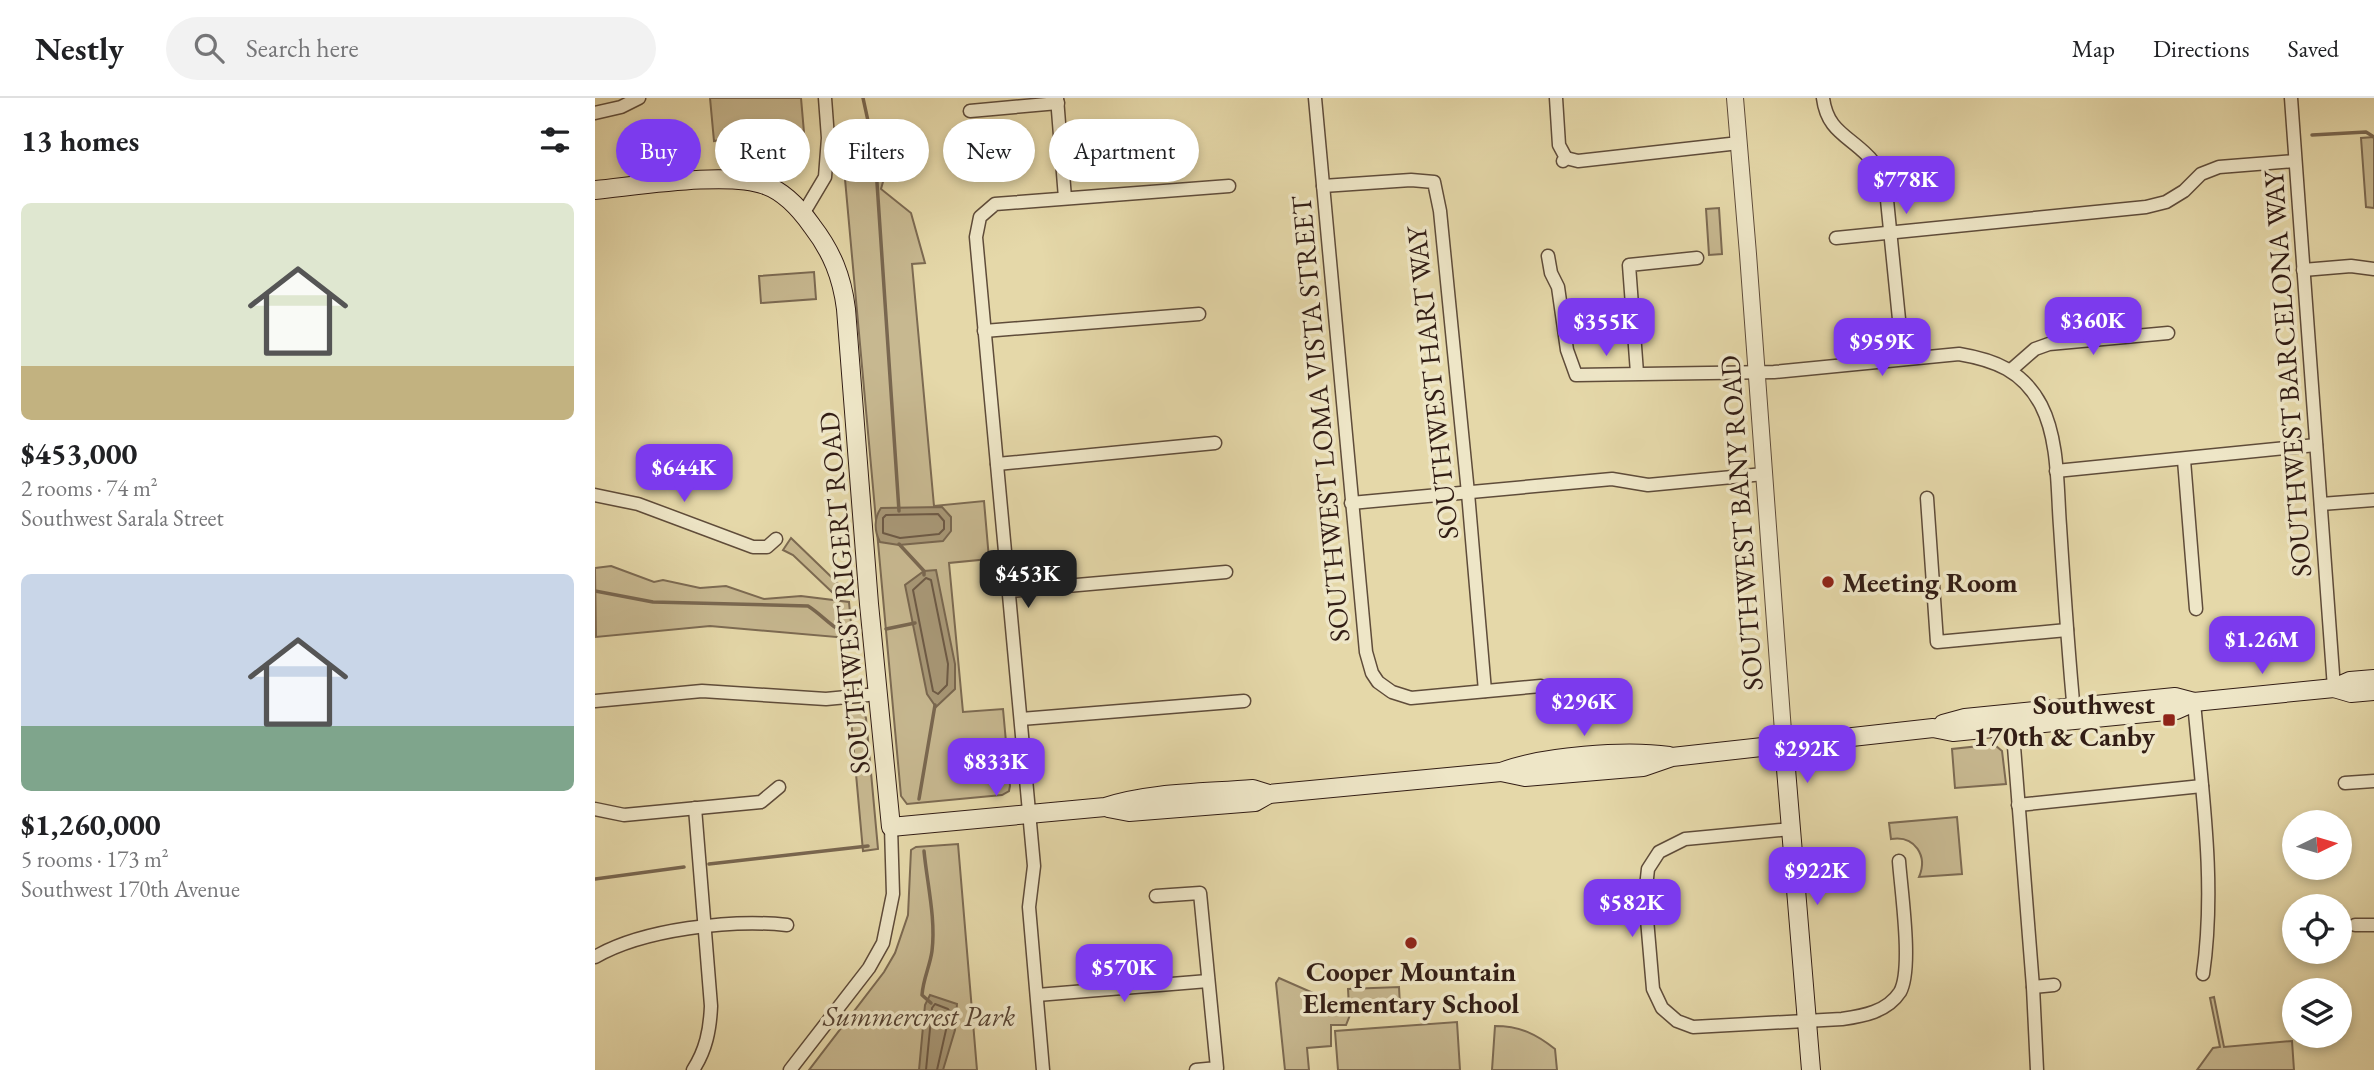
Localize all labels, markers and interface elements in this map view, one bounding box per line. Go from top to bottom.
search box [166,17,656,80]
text: Nestly [35,27,124,70]
icon: search [190,29,228,67]
text: Search here [246,31,359,65]
text: Map [2072,33,2115,64]
text: Directions [2153,33,2250,64]
text: Saved [2288,33,2339,64]
chip: Buy [616,119,701,182]
chip: Rent [715,119,810,182]
chip: Filters [824,119,929,182]
chip: New [943,119,1035,182]
chip: Apartment [1049,119,1199,182]
text: 13 homes [21,121,139,160]
icon: filters [536,121,574,159]
pin: $778K [1857,156,1955,216]
text: $778K [1874,164,1938,194]
street label: SOUTHWEST BARCELONA WAY [2255,168,2319,578]
street label: SOUTHWEST LOMA VISTA STREET [1283,194,1357,644]
street label: SOUTHWEST HART WAY [1397,223,1466,541]
icon: home [235,248,361,374]
pin: $360K [2044,298,2142,357]
pin: $355K [1557,299,1655,358]
text: $360K [2061,305,2125,335]
text: $355K [1574,306,1638,336]
pin: $959K [1833,318,1931,378]
text: $959K [1850,326,1914,356]
street label: SOUTHWEST BANY ROAD [1711,354,1771,692]
street label: SOUTHWEST RIGERT ROAD [810,410,878,776]
text: $453,000 [21,434,137,473]
pin: $644K [635,444,733,504]
text: $644K [652,452,716,482]
text: 2 rooms · 74 m² [21,473,158,503]
text: Southwest Sarala Street [21,503,224,533]
pin: $453K [979,550,1077,610]
text: $453K [996,558,1060,588]
place label: Meeting Room [1842,564,2018,600]
marker: Meeting Room [1820,574,1836,590]
pin: $1.26M [2205,616,2319,676]
icon: home [235,619,361,745]
text: $1.26M [2225,624,2299,654]
pin: $296K [1535,678,1633,738]
text: $296K [1552,686,1616,716]
place label: Southwest 170th & Canby [1973,686,2156,754]
marker: Southwest 170th & Canby [2161,712,2177,728]
pin: $292K [1758,726,1856,785]
text: $292K [1775,733,1839,763]
pin: $833K [947,738,1045,798]
text: $833K [964,746,1028,776]
text: $1,260,000 [21,805,161,844]
north arrow [2282,810,2352,880]
map controls [2282,810,2352,1048]
text: 5 rooms · 173 m² [21,844,169,874]
pin: $922K [1768,848,1866,907]
text: $922K [1785,855,1849,885]
text: Southwest 170th Avenue [21,874,240,904]
pin: $582K [1583,880,1681,939]
text: $582K [1600,887,1664,917]
button: locate [2282,894,2352,964]
marker: Cooper Mountain Elementary School [1403,935,1419,951]
pin: $570K [1075,944,1173,1004]
text: $570K [1092,952,1156,982]
place label: Cooper Mountain Elementary School [1303,953,1519,1021]
button: layers [2282,978,2352,1048]
park label: Summercrest Park [822,998,1015,1034]

